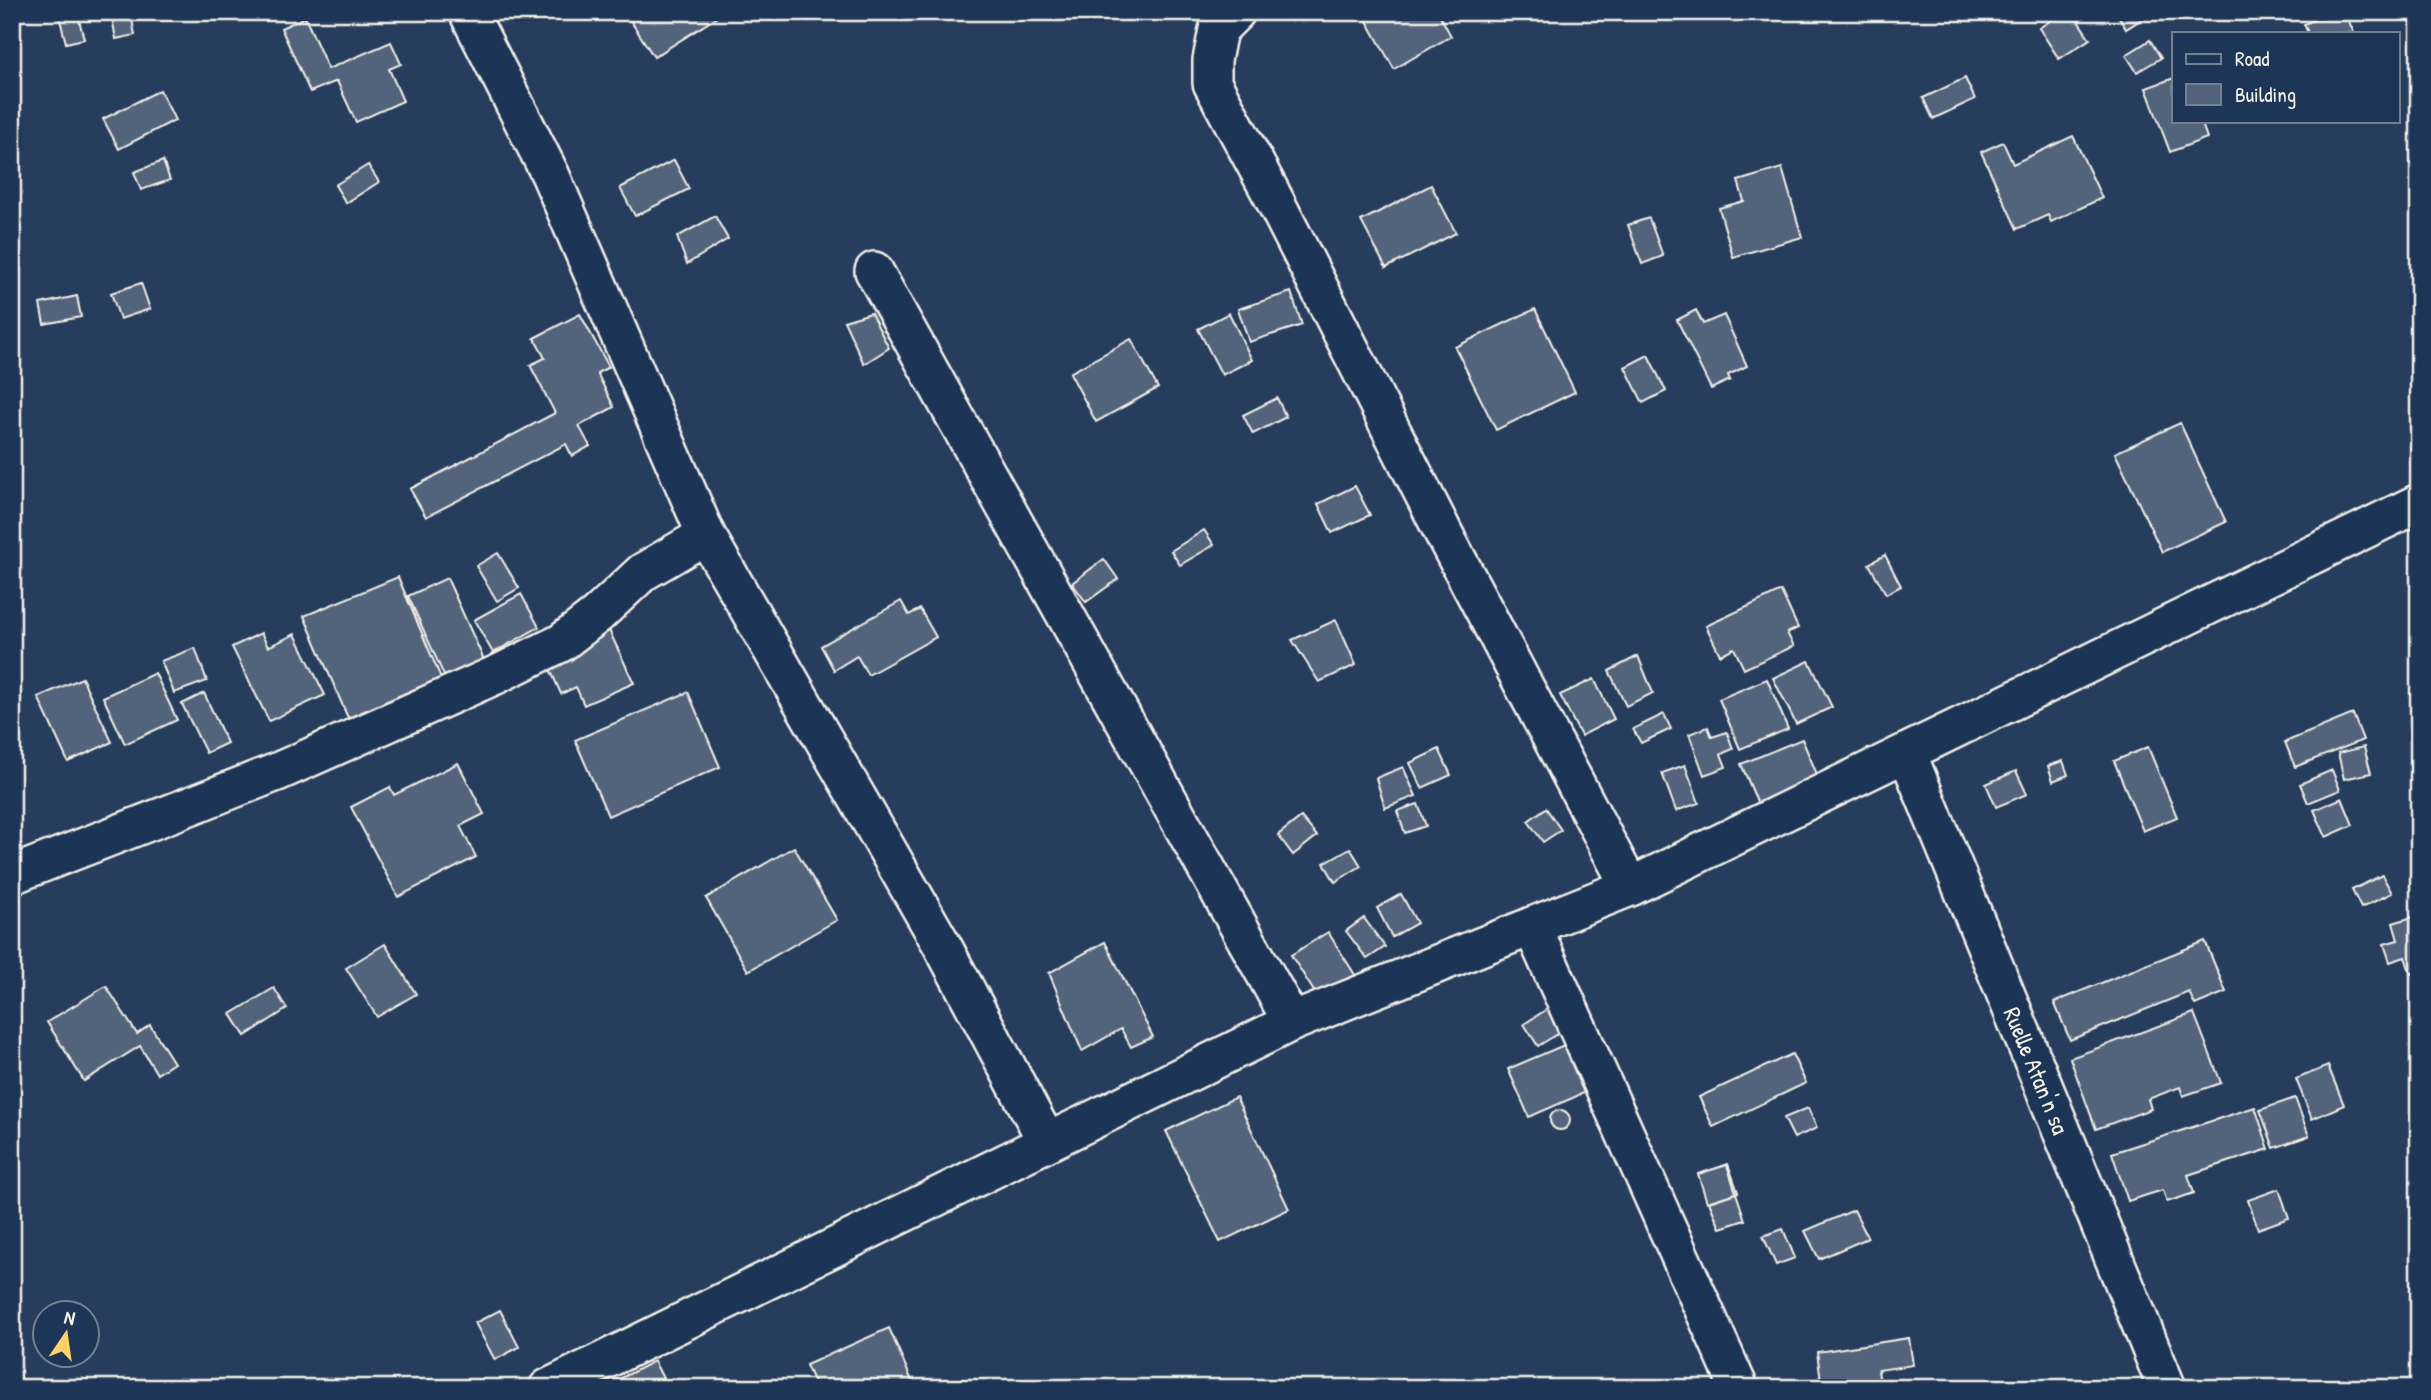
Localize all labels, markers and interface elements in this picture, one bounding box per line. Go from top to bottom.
legend [2172,32,2400,122]
text: Road [2235,44,2269,73]
text: Building [2235,80,2296,109]
street label: Ruelle Atan'n sa [1997,1002,2077,1139]
north arrow [32,1298,102,1368]
text: N [62,1304,78,1331]

